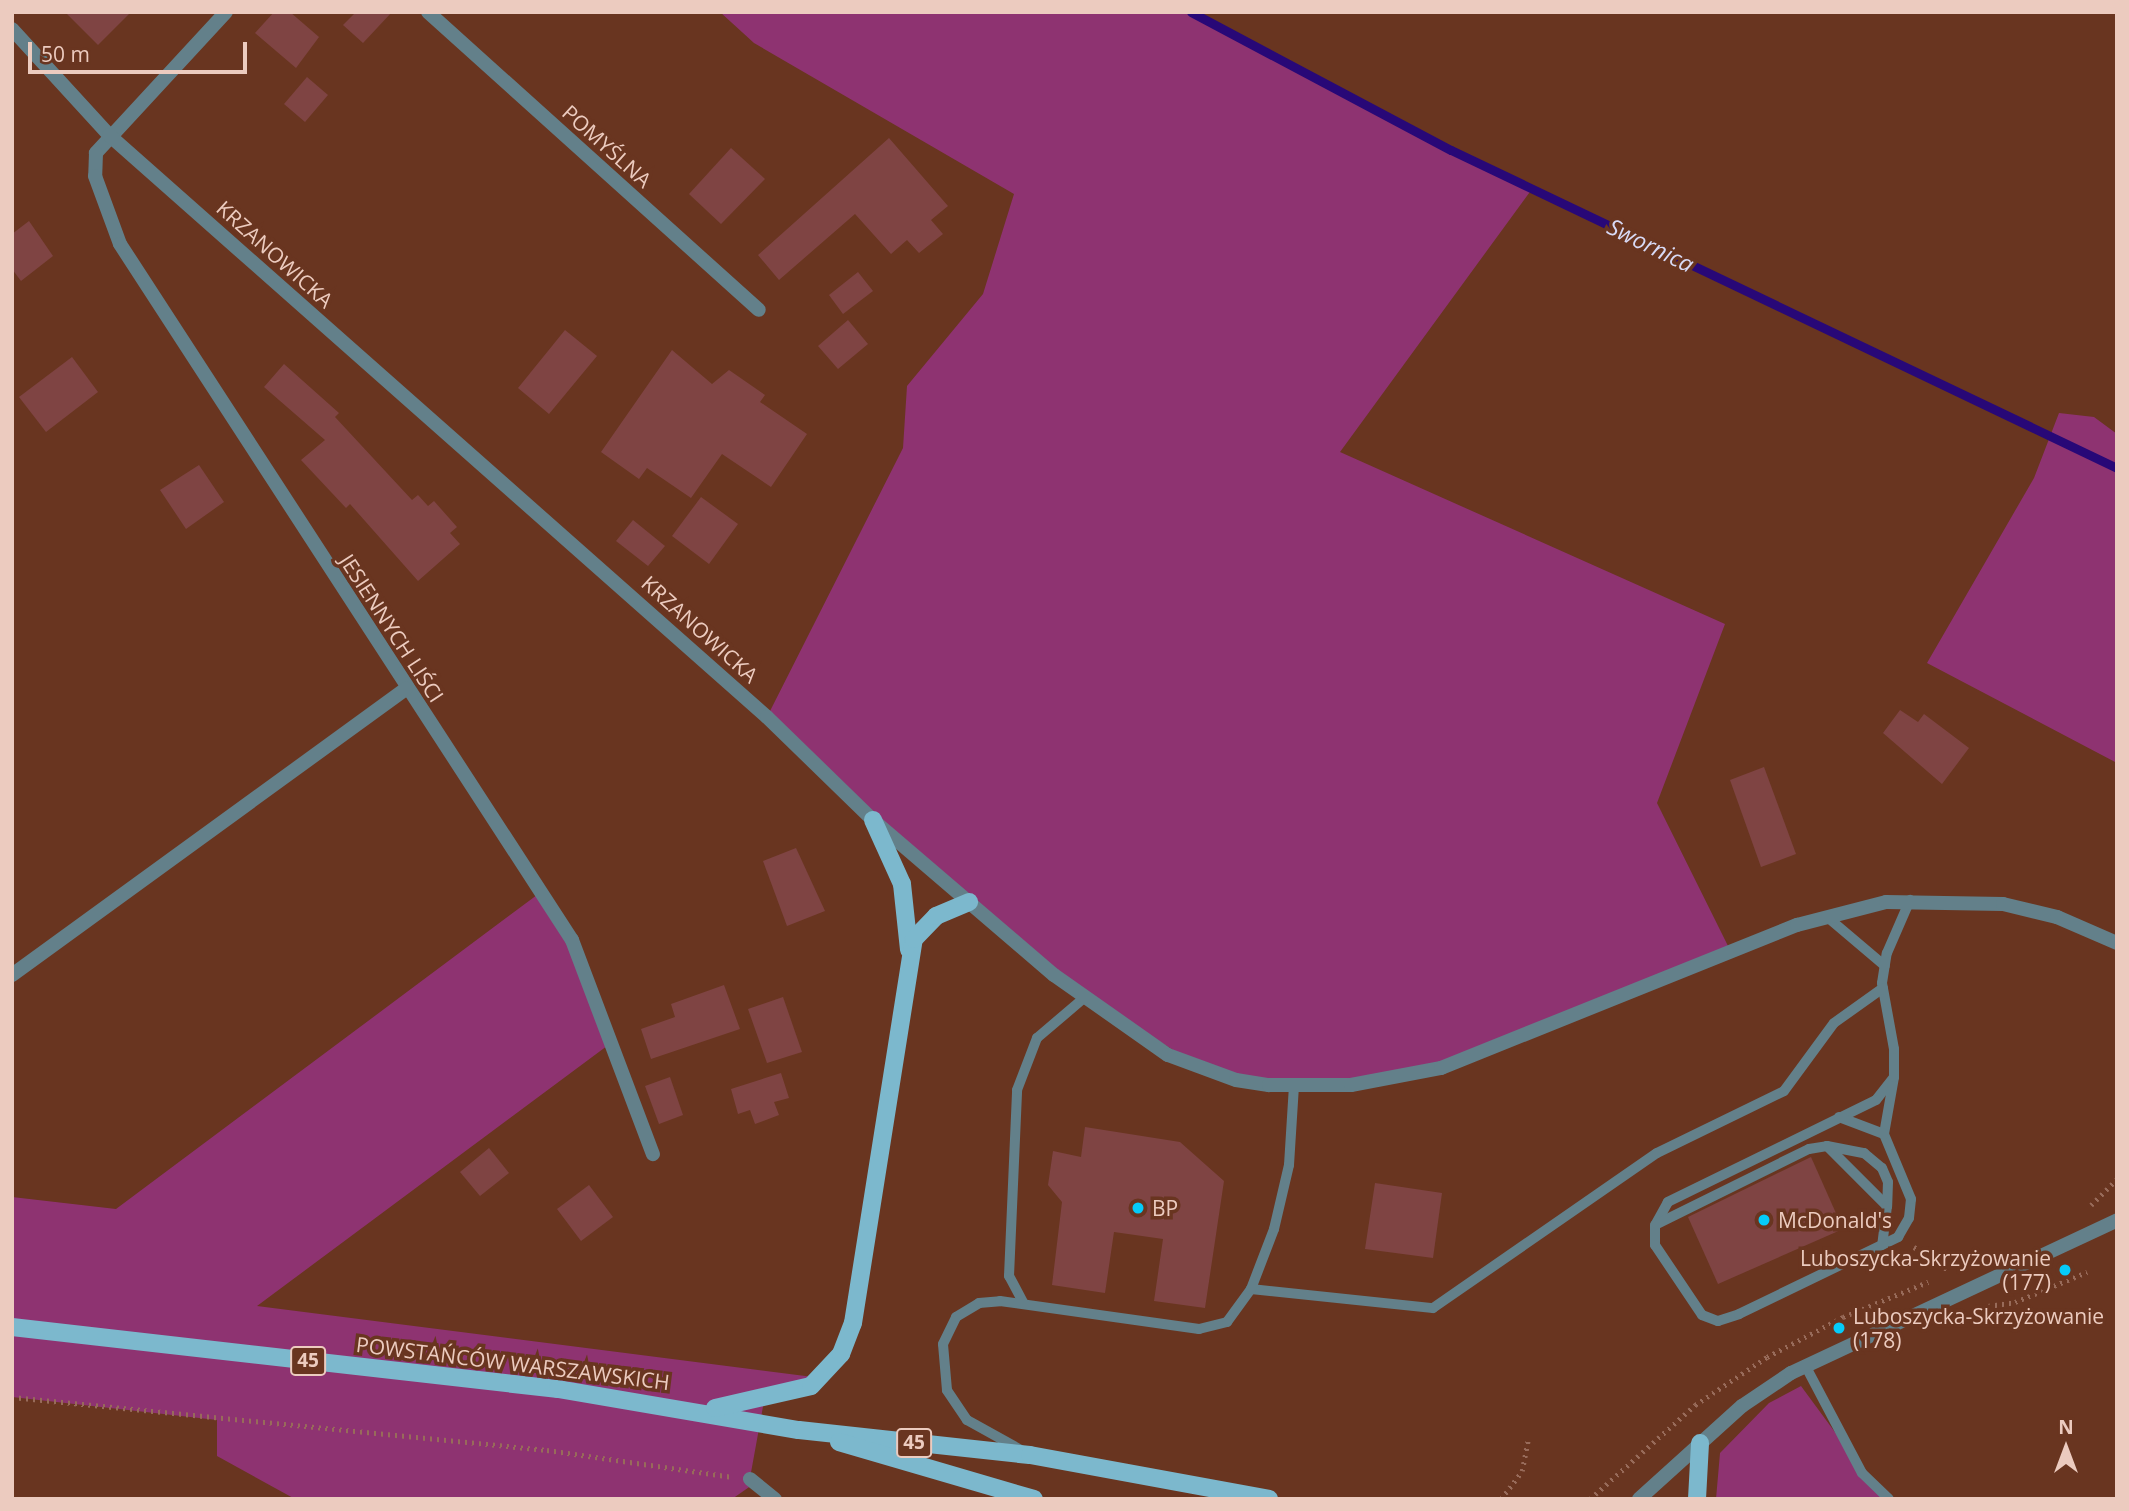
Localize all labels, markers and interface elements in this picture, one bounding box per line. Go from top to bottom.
scale bar [32,28,250,72]
text: 50 m [41,40,90,68]
street label: POMYŚLNA [557,99,657,193]
street label: KRZANOWICKA [212,195,338,313]
water label: Swornica [1603,212,1699,278]
street label: JESIENNYCH LIŚCI [335,549,449,707]
street label: KRZANOWICKA [637,570,763,688]
place label: BP [1152,1195,1178,1221]
marker: BP [1130,1200,1146,1216]
place label: McDonald's [1778,1207,1892,1233]
marker: McDonald's [1756,1212,1772,1228]
place label: Luboszycka-Skrzyżowanie (177) [1800,1245,2051,1295]
marker: Luboszycka-Skrzyżowanie (177) [2057,1262,2073,1278]
place label: Luboszycka-Skrzyżowanie (178) [1853,1303,2104,1353]
marker: Luboszycka-Skrzyżowanie (178) [1831,1320,1847,1336]
street label: POWSTAŃCÓW WARSZAWSKICH [355,1331,671,1395]
road number: 45 [289,1345,327,1376]
north arrow [2031,1413,2101,1483]
text: N [2058,1414,2074,1440]
road number: 45 [895,1428,933,1458]

